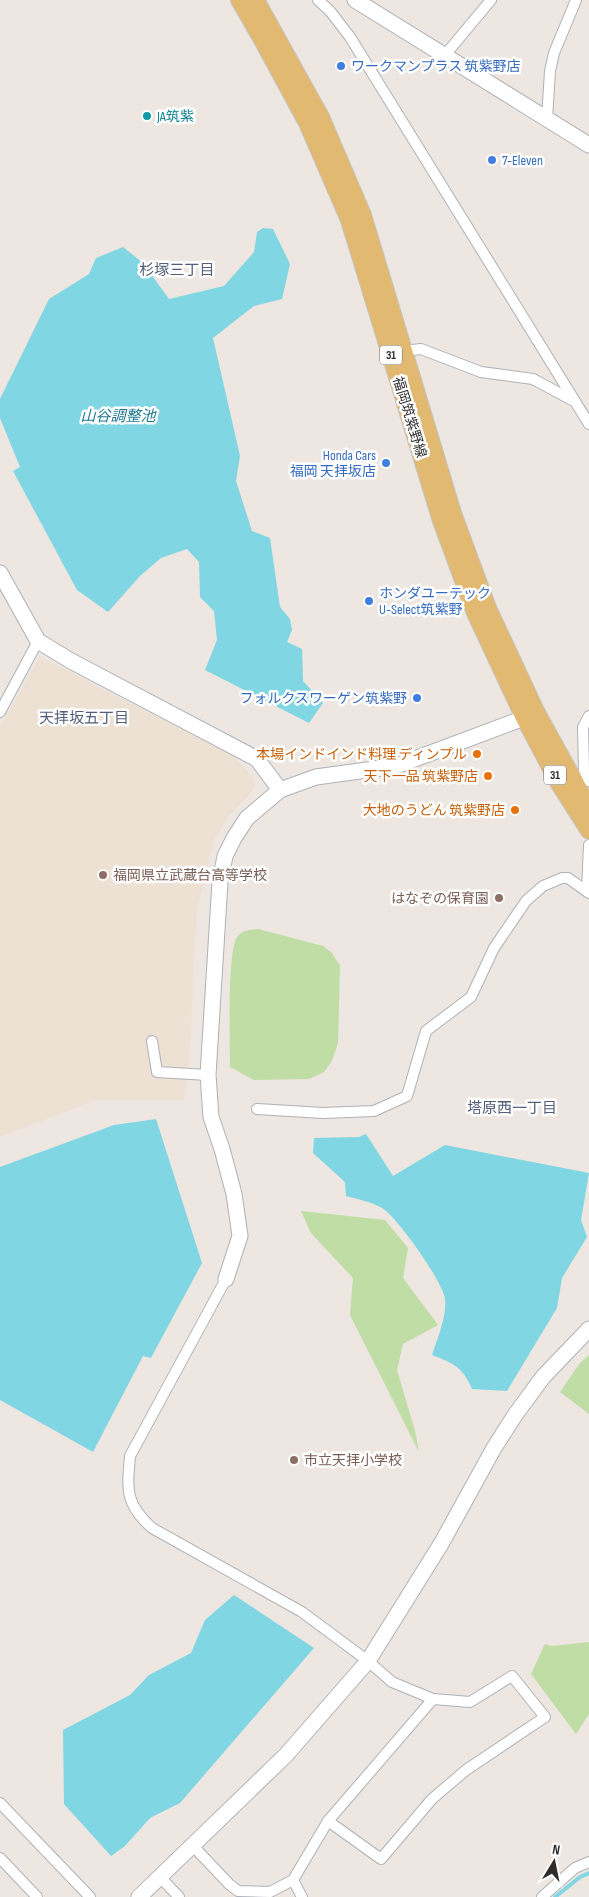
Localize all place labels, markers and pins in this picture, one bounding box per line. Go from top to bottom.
place label: ワークマンプラス 筑紫野店 [351,58,521,75]
marker: ワークマンプラス 筑紫野店 [335,60,347,72]
place label: JA筑紫 [156,108,194,125]
marker: JA筑紫 [141,110,153,122]
place label: 7-Eleven [502,152,543,169]
marker: 7-Eleven [486,154,498,166]
place label: Honda Cars 福岡 天拝坂店 [290,447,376,480]
marker: Honda Cars 福岡 天拝坂店 [380,457,392,469]
place label: ホンダユーテック U-Select筑紫野 [379,585,491,618]
marker: ホンダユーテック U-Select筑紫野 [363,595,375,607]
place label: フォルクスワーゲン筑紫野 [239,690,407,707]
marker: フォルクスワーゲン筑紫野 [411,692,423,704]
place label: 本場インドインド料理 ディンプル [256,746,467,763]
marker: 本場インドインド料理 ディンプル [471,748,483,760]
place label: 天下一品 筑紫野店 [364,768,478,785]
marker: 天下一品 筑紫野店 [482,770,494,782]
place label: 大地のうどん 筑紫野店 [363,802,505,819]
marker: 大地のうどん 筑紫野店 [509,804,521,816]
place label: 福岡県立武蔵台高等学校 [113,867,267,884]
marker: 福岡県立武蔵台高等学校 [97,869,109,881]
place label: はなぞの保育園 [391,890,489,907]
marker: はなぞの保育園 [493,892,505,904]
place label: 市立天拝小学校 [304,1452,402,1469]
marker: 市立天拝小学校 [288,1454,300,1466]

